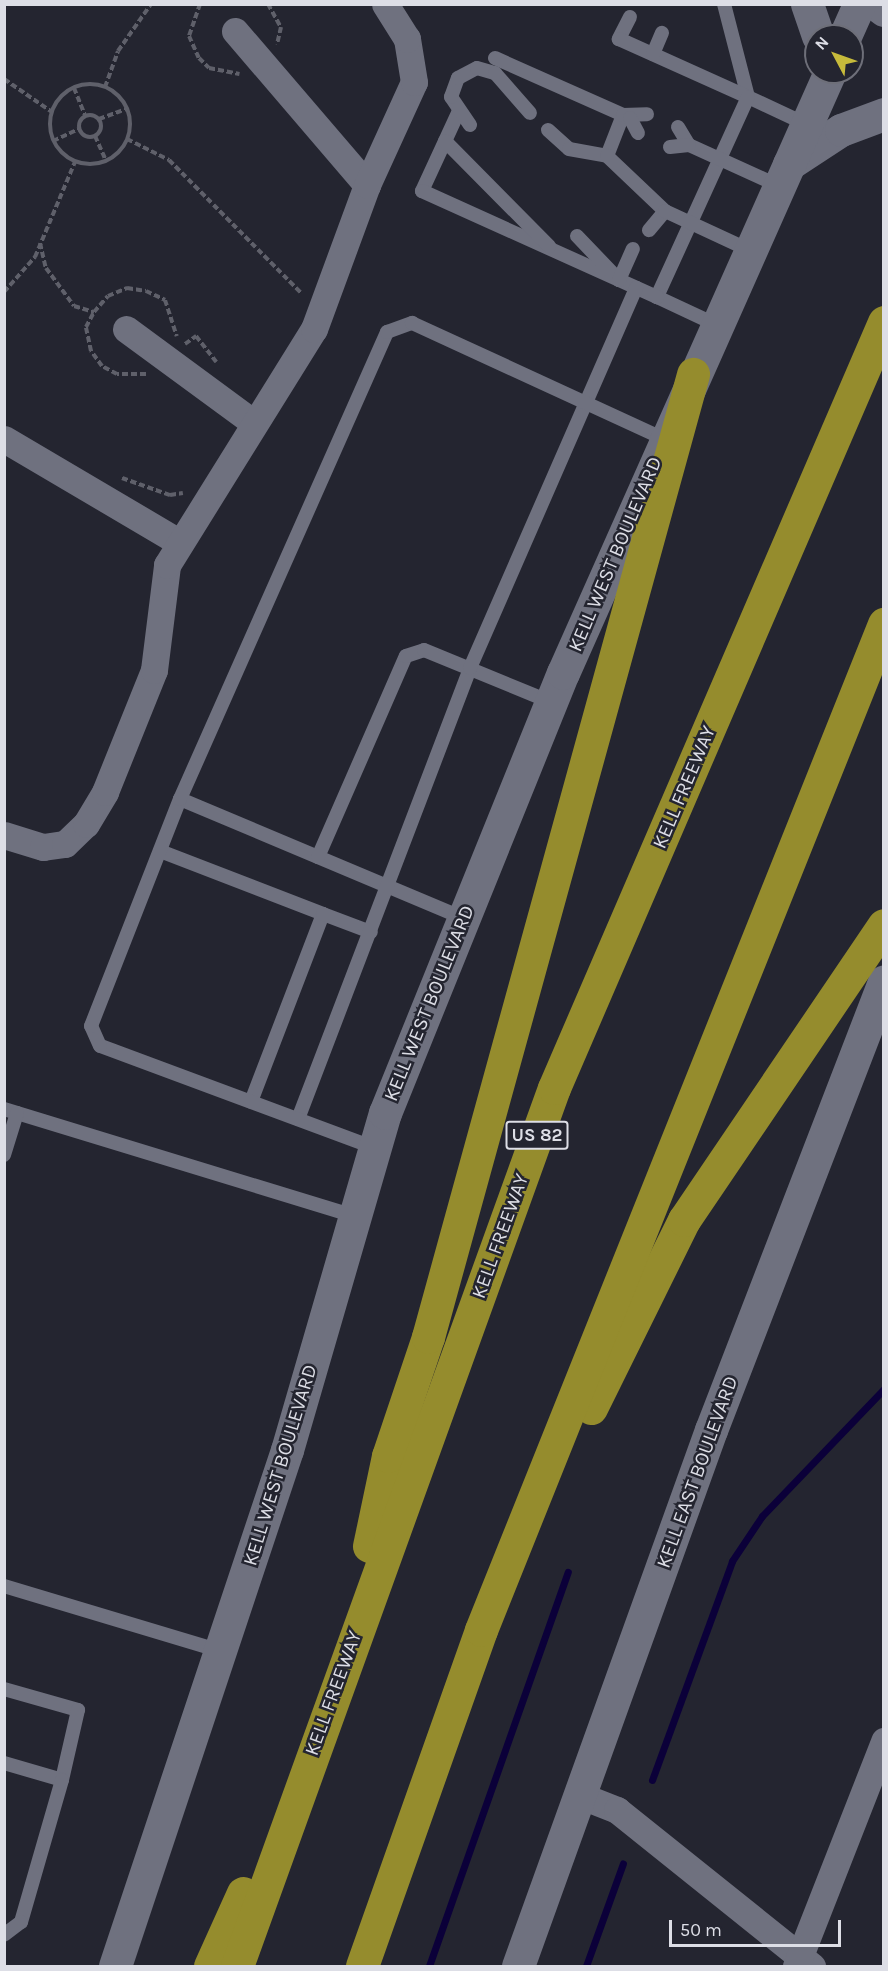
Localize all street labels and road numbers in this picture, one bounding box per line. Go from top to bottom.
street label: KELL WEST BOULEVARD [563,453,667,655]
street label: KELL FREEWAY [647,722,721,852]
street label: KELL WEST BOULEVARD [379,901,479,1105]
road number: US 82 [506,1120,568,1150]
street label: KELL FREEWAY [466,1170,534,1302]
street label: KELL WEST BOULEVARD [238,1361,322,1569]
street label: KELL EAST BOULEVARD [651,1373,743,1571]
street label: KELL FREEWAY [299,1627,367,1759]

